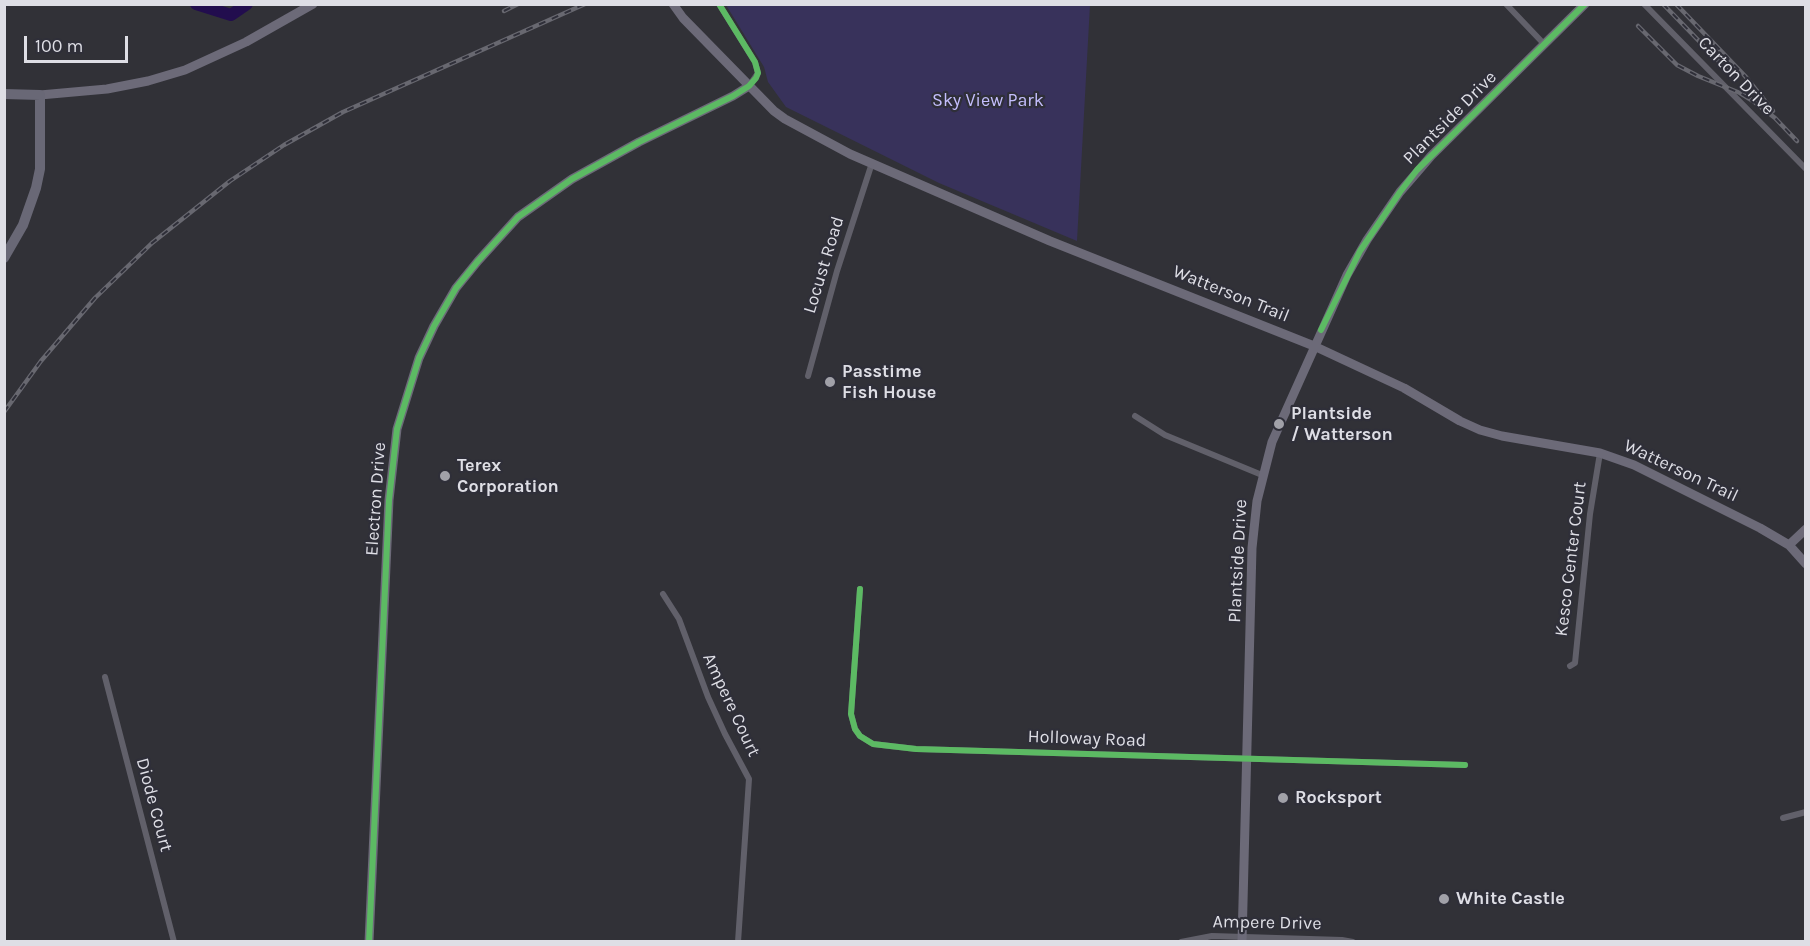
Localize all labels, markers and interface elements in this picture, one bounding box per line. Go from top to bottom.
scale bar [27,24,130,62]
street label: Carton Drive [1693,32,1779,120]
text: 100 m [35,35,83,57]
street label: Plantside Drive [1399,67,1501,169]
park label: Sky View Park [932,90,1044,112]
street label: Locust Road [799,214,849,316]
street label: Watterson Trail [1170,261,1292,327]
place label: Passtime Fish House [842,361,936,404]
marker: Passtime Fish House [823,375,837,389]
place label: Plantside / Watterson [1291,403,1393,446]
marker: Plantside / Watterson [1272,417,1286,431]
street label: Watterson Trail [1620,435,1742,507]
street label: Electron Drive [361,441,391,557]
place label: Terex Corporation [457,455,559,498]
marker: Terex Corporation [438,469,452,483]
street label: Kesco Center Court [1551,480,1591,638]
street label: Plantside Drive [1224,499,1252,623]
street label: Ampere Court [698,650,764,760]
street label: Holloway Road [1027,726,1147,752]
street label: Diode Court [131,756,177,854]
place label: Rocksport [1295,787,1382,809]
marker: Rocksport [1276,791,1290,805]
place label: White Castle [1456,888,1565,910]
marker: White Castle [1437,892,1451,906]
street label: Ampere Drive [1212,911,1322,935]

